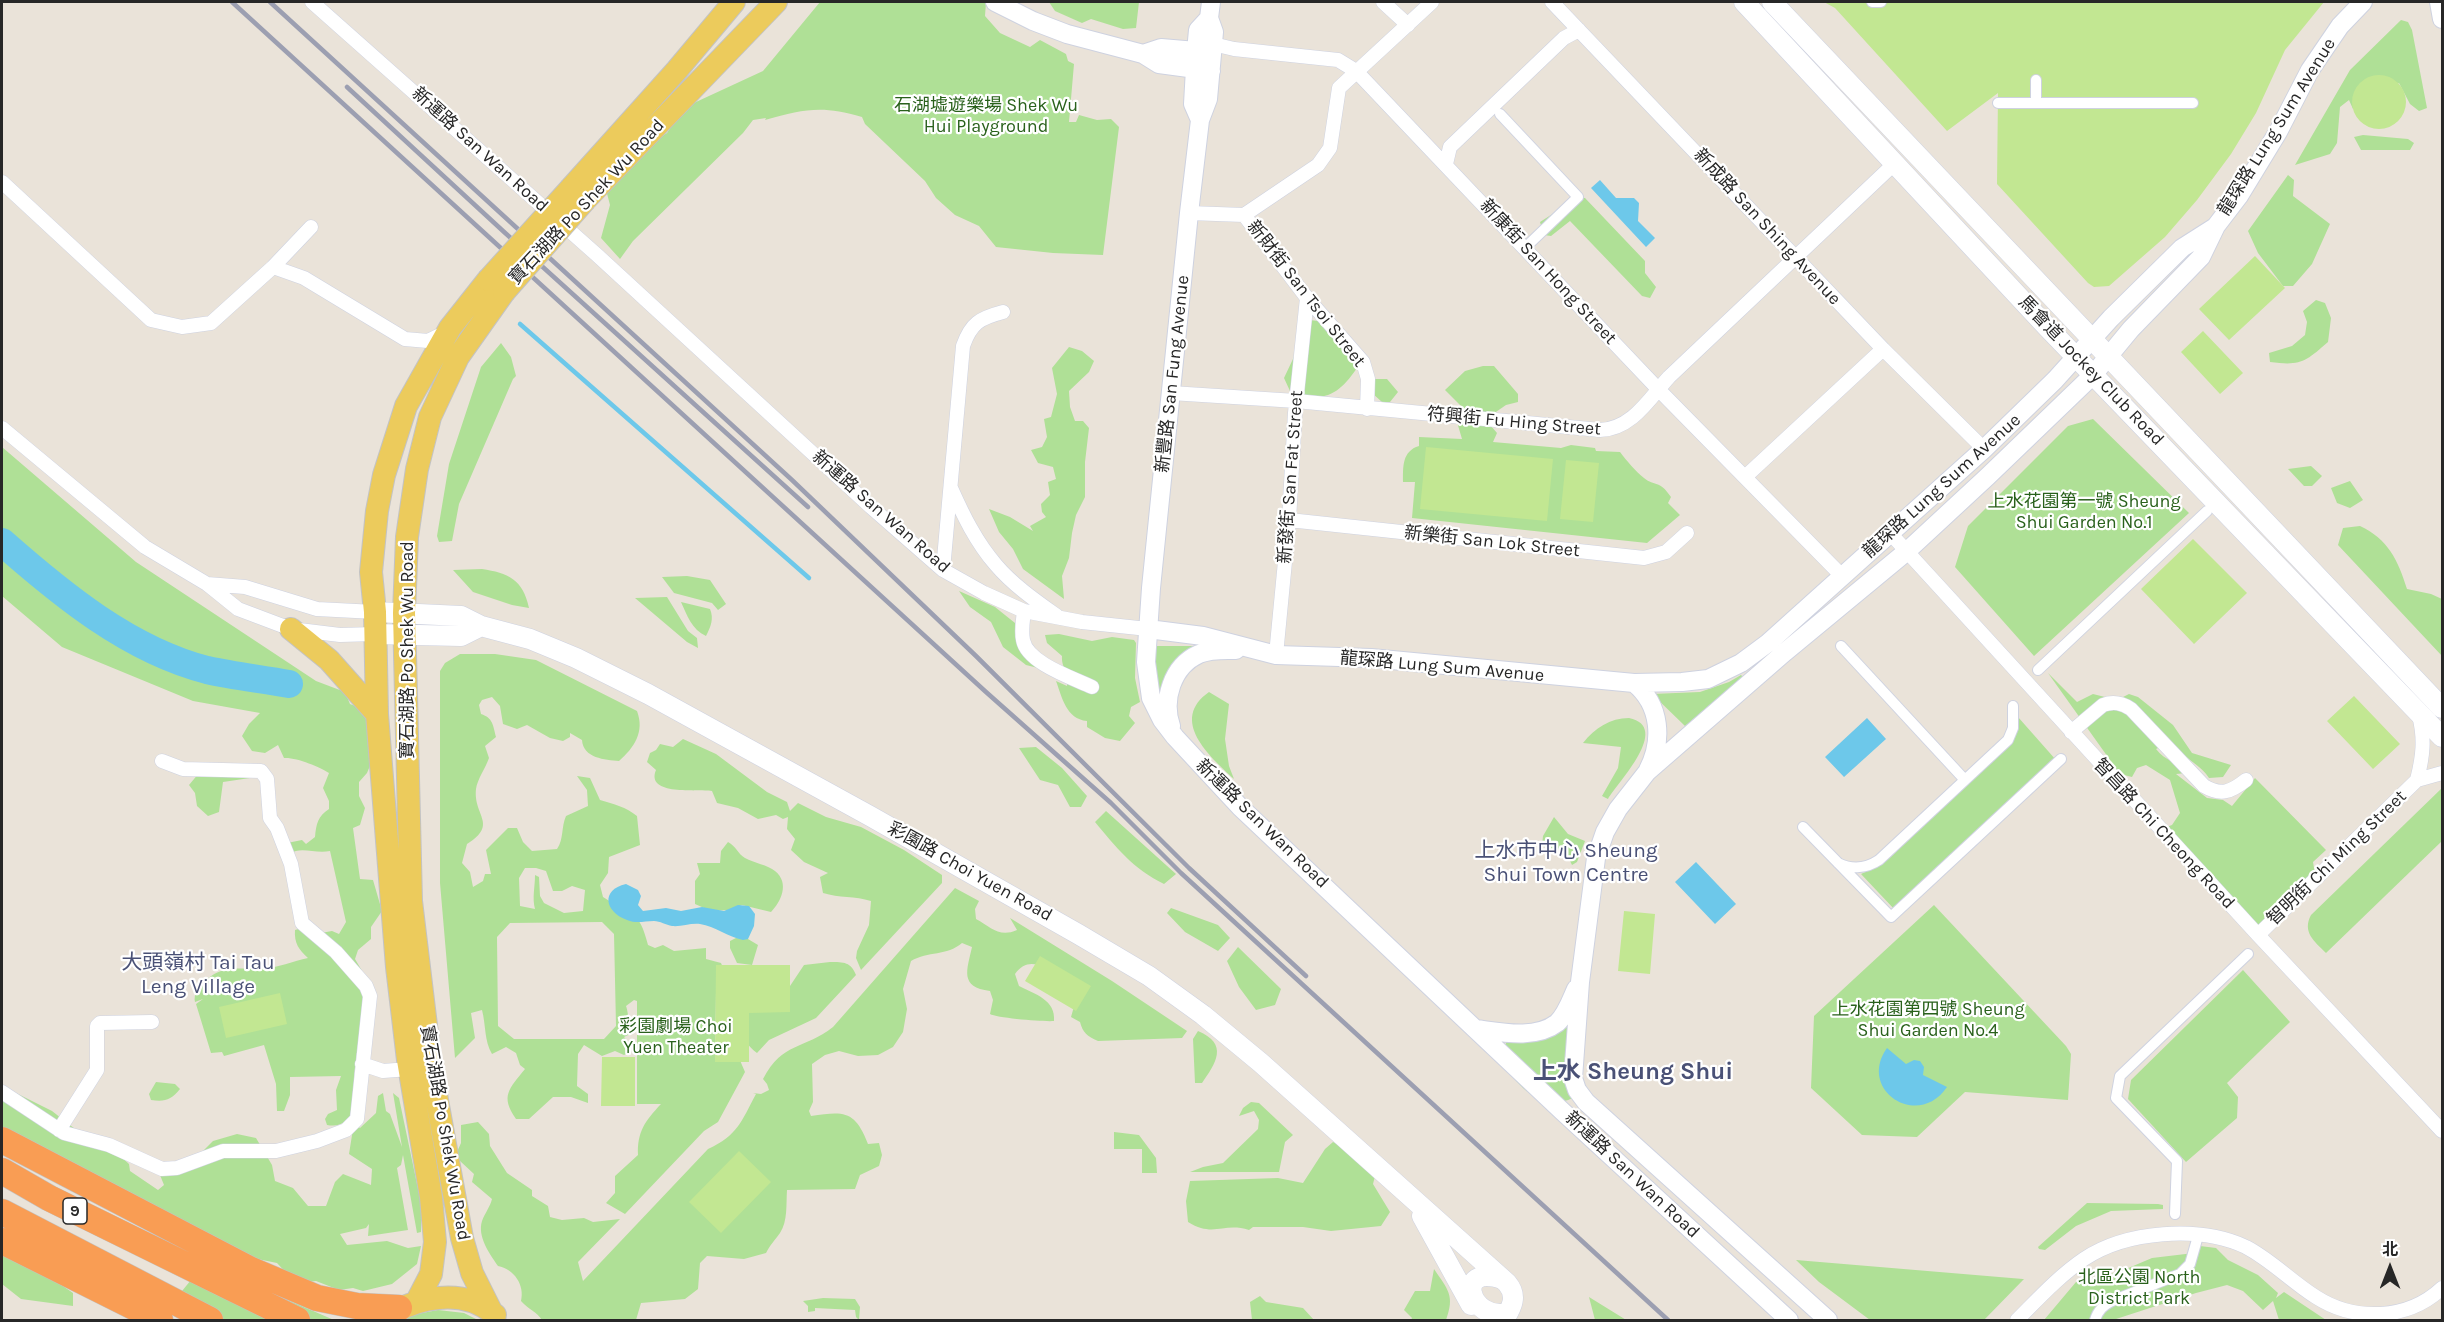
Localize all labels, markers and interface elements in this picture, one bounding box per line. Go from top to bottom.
street label: 龍琛路 Lung Sum Avenue [2214,34,2340,220]
street label: 新運路 San Wan Road [407,83,553,217]
park label: 石湖墟遊樂場 Shek Wu Hui Playground [894,95,1078,138]
street label: 寶石湖路 Po Shek Wu Road [505,115,669,289]
street label: 新成路 San Shing Avenue [1689,144,1845,310]
street label: 新康街 San Hong Street [1475,195,1621,349]
street label: 新財街 San Tsoi Street [1242,217,1370,371]
street label: 新豐路 San Fung Avenue [1152,274,1194,474]
street label: 馬會道 Jockey Club Road [2014,292,2168,450]
street label: 新發街 San Fat Street [1274,390,1308,564]
street label: 符興街 Fu Hing Street [1426,404,1602,440]
street label: 龍琛路 Lung Sum Avenue [1859,409,2025,563]
street label: 新運路 San Wan Road [807,446,955,578]
park label: 上水花園第一號 Sheung Shui Garden No.1 [1987,491,2181,534]
street label: 新樂街 San Lok Street [1403,522,1581,562]
street label: 寶石湖路 Po Shek Wu Road [397,541,419,759]
street label: 龍琛路 Lung Sum Avenue [1339,647,1545,687]
street label: 智昌路 Chi Cheong Road [2089,754,2239,914]
street label: 新運路 San Wan Road [1191,755,1333,893]
street label: 智明街 Chi Ming Street [2263,786,2411,930]
street label: 彩園路 Choi Yuen Road [884,818,1056,926]
district label: 上水市中心 Sheung Shui Town Centre [1471,838,1661,888]
district label: 大頭嶺村 Tai Tau Leng Village [121,950,275,1000]
park label: 上水花園第四號 Sheung Shui Garden No.4 [1831,999,2025,1042]
park label: 彩園劇場 Choi Yuen Theater [619,1016,733,1058]
street label: 寶石湖路 Po Shek Wu Road [415,1024,475,1242]
district label: 上水 Sheung Shui [1533,1058,1733,1086]
street label: 新運路 San Wan Road [1560,1107,1704,1243]
road number: 9 [63,1198,87,1224]
north arrow [2360,1238,2420,1298]
text: 北 [2382,1240,2398,1259]
park label: 北區公園 North District Park [2078,1267,2200,1310]

